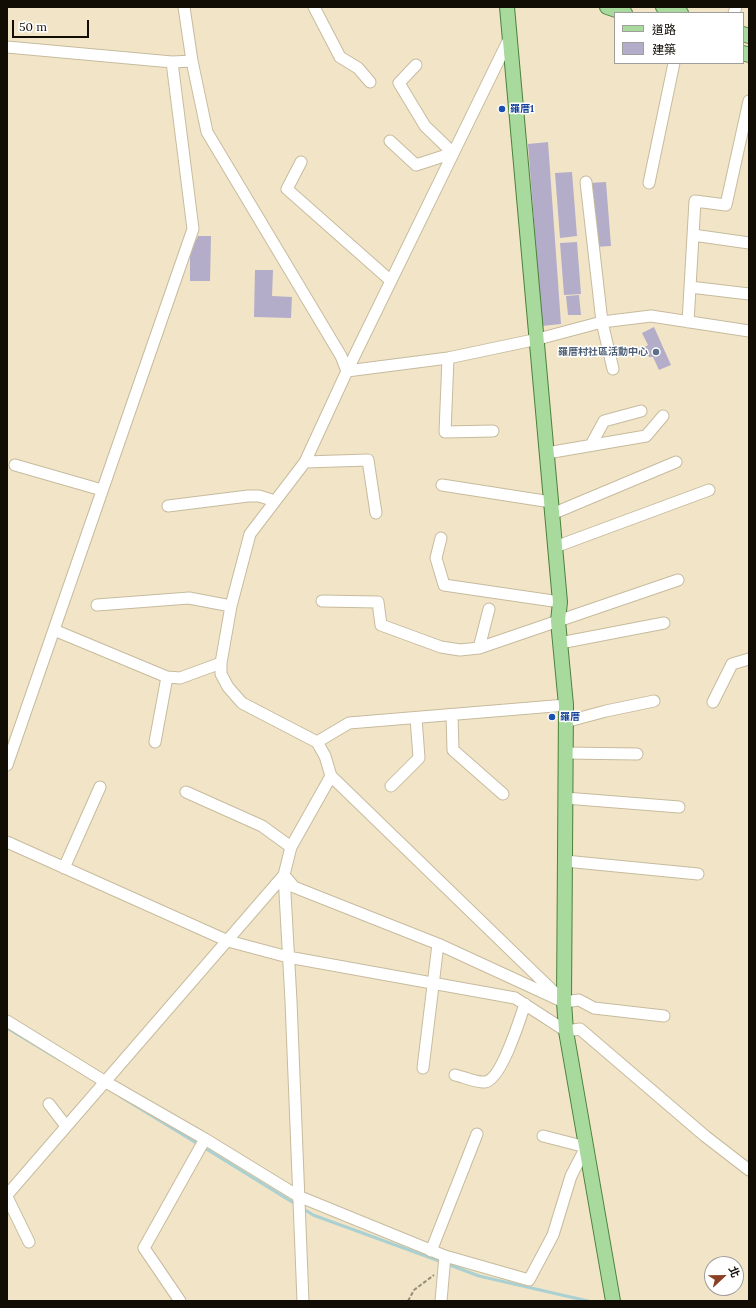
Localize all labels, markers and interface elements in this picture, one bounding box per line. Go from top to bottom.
scale bar [14,12,91,38]
legend [614,12,744,64]
text: 50 m [19,19,47,34]
text: 道路 [652,22,676,37]
text: 建築 [652,42,676,57]
place label: 羅厝1 [510,103,534,115]
marker: 羅厝1 [497,104,507,114]
place label: 羅厝村社區活動中心 [558,346,648,358]
marker: 羅厝村社區活動中心 [651,347,661,357]
place label: 羅厝 [560,711,580,723]
marker: 羅厝 [547,712,557,722]
north arrow [704,1256,744,1296]
text: 北 [726,1264,743,1280]

